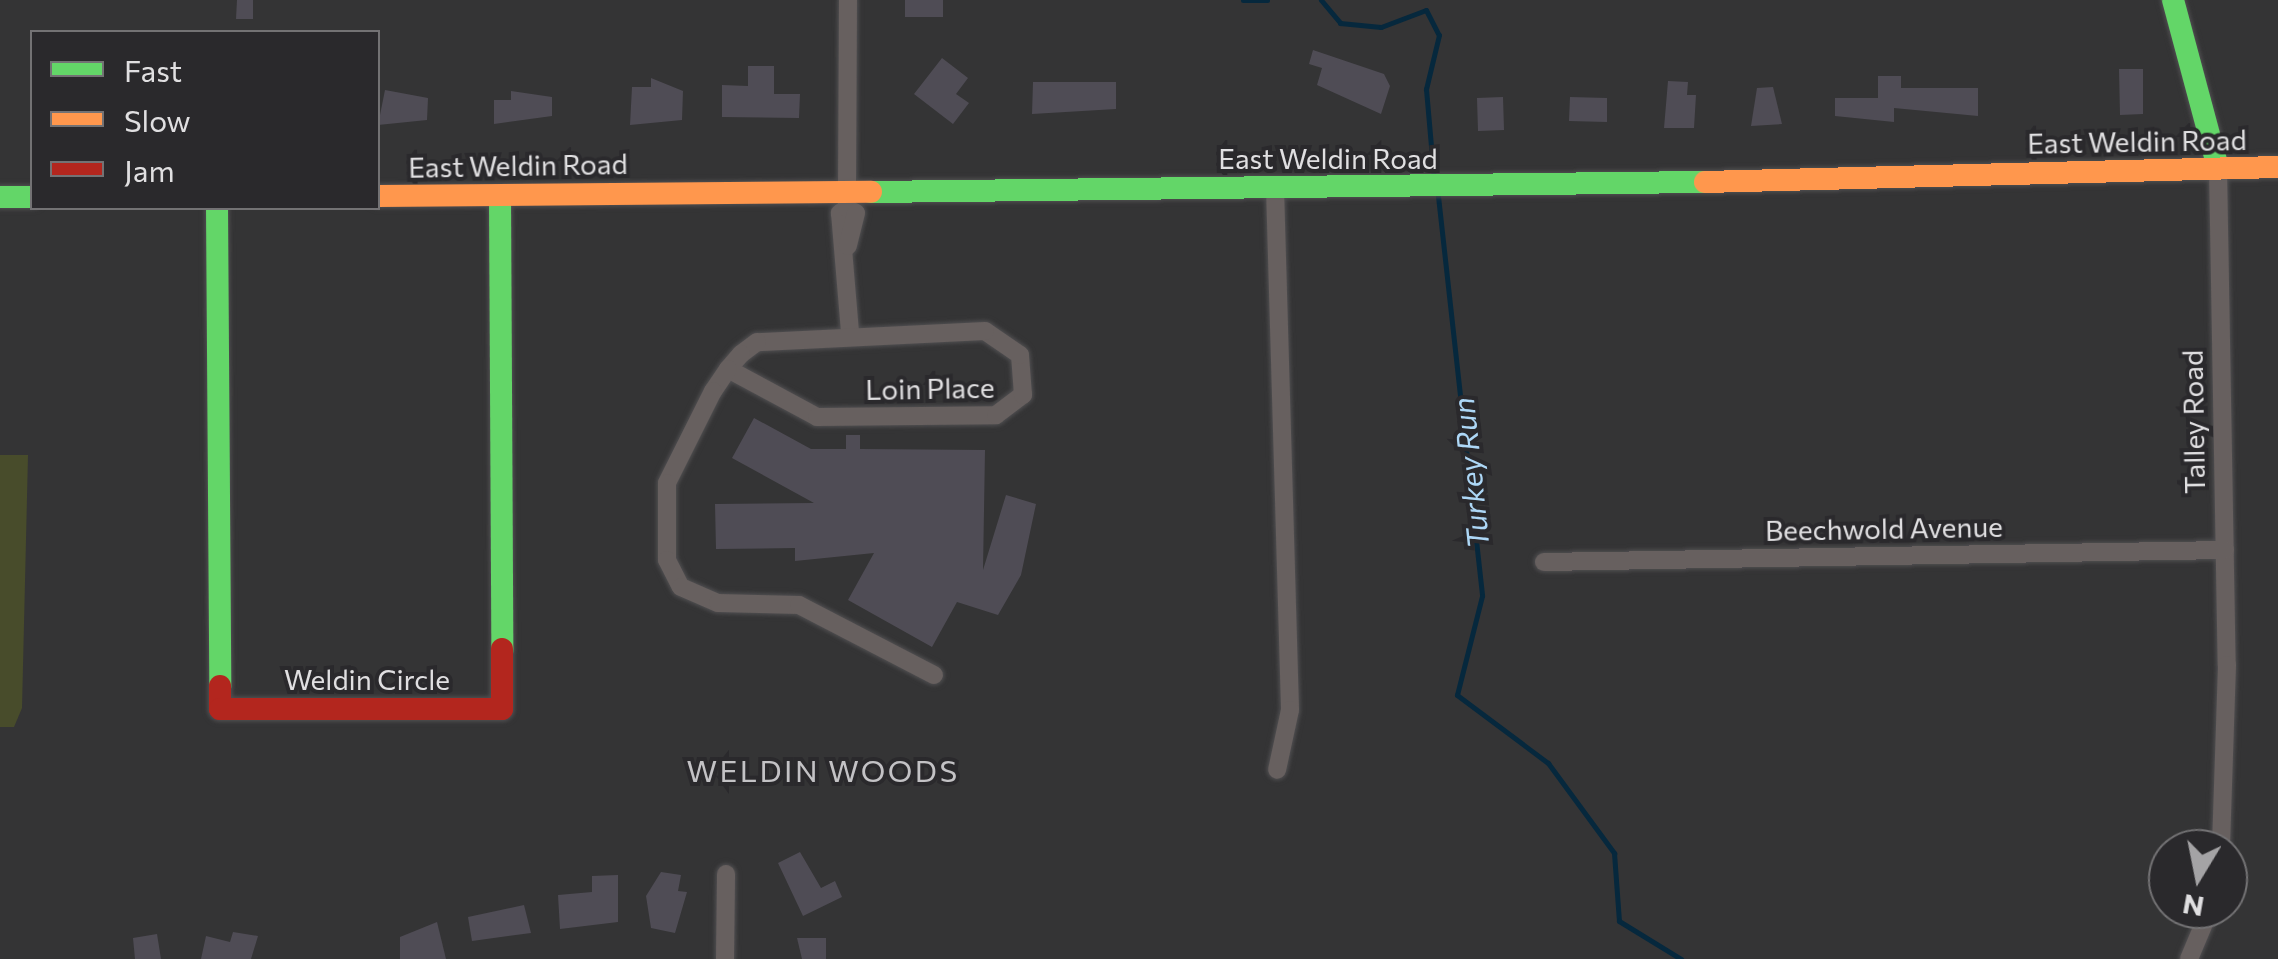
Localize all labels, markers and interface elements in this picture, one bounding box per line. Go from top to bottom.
legend [30,30,380,210]
text: Fast [124,51,182,88]
text: Slow [124,101,191,138]
street label: East Weldin Road [2027,122,2247,160]
street label: East Weldin Road [1218,141,1438,175]
street label: East Weldin Road [408,146,628,184]
text: Jam [124,151,175,188]
street label: Talley Road [2175,350,2211,494]
street label: Loin Place [865,370,995,406]
water label: Turkey Run [1444,396,1496,550]
street label: Beechwold Avenue [1765,509,2003,547]
street label: Weldin Circle [284,662,450,696]
district label: WELDIN WOODS [686,752,960,788]
north arrow [2148,829,2248,929]
text: N [2180,888,2206,925]

